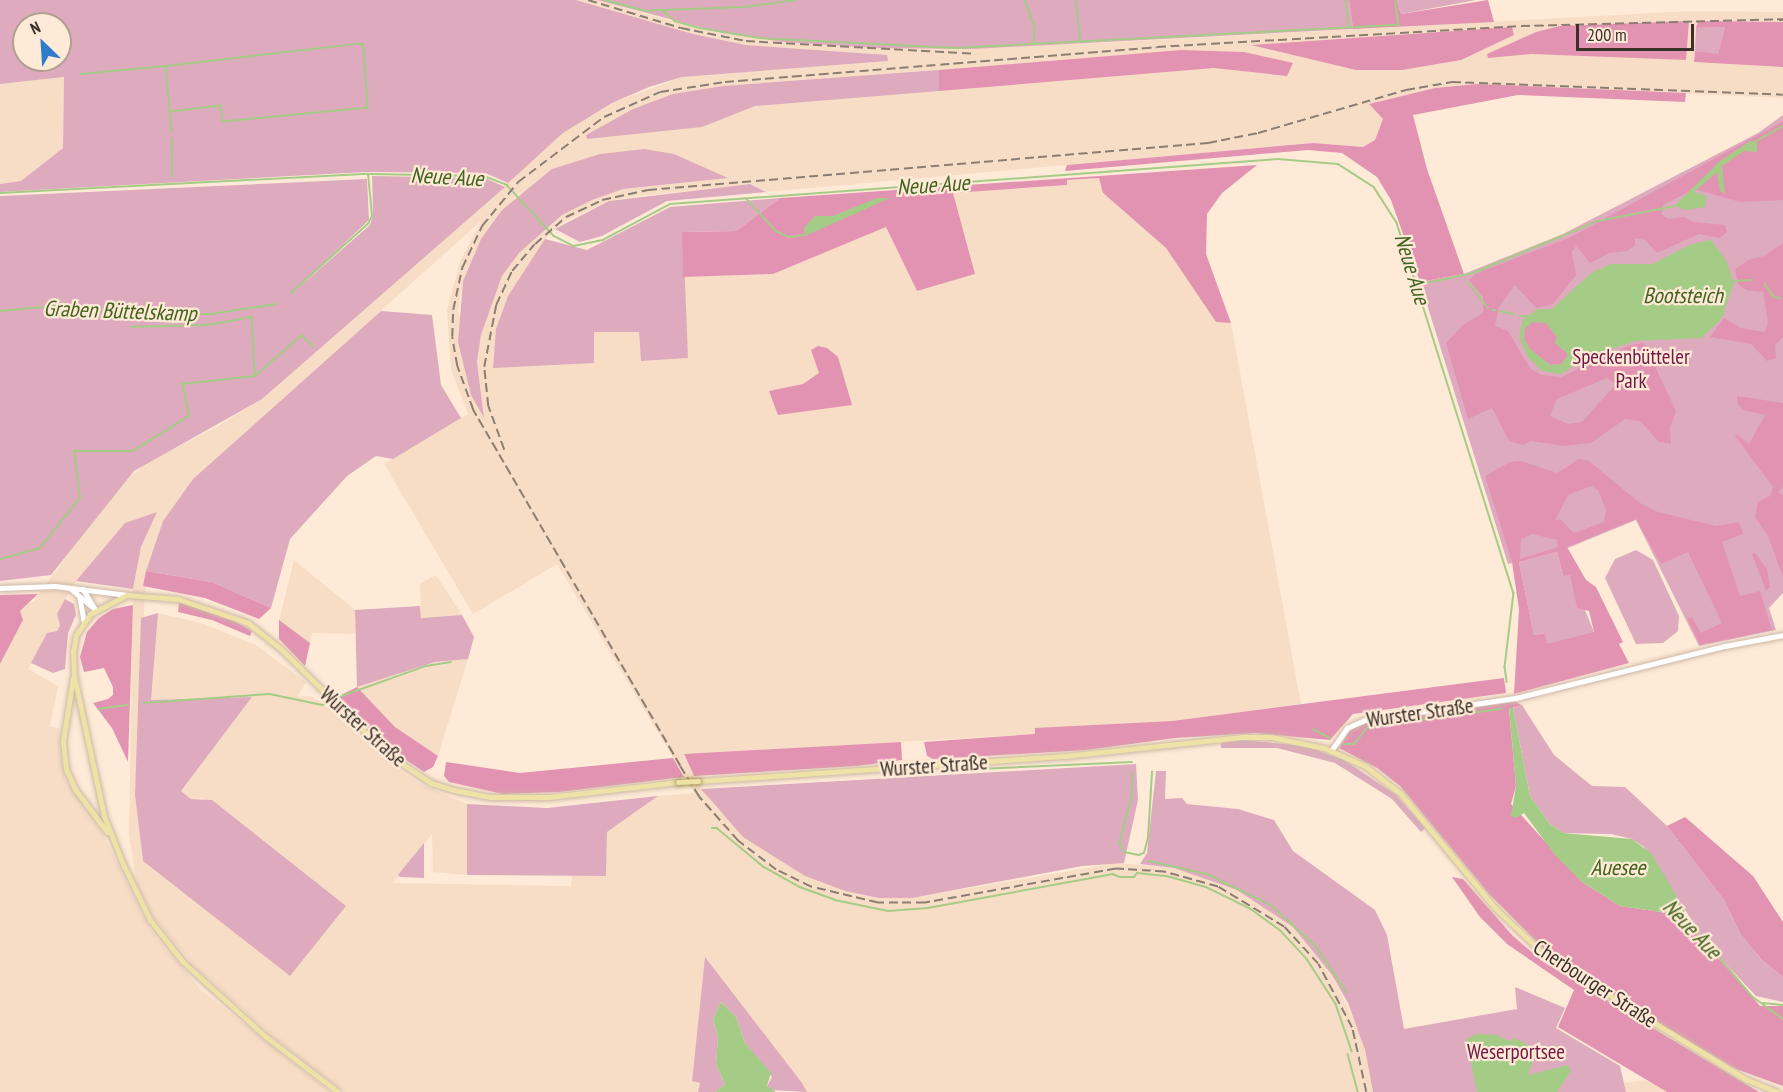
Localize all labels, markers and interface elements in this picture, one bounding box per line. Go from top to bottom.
north arrow [12,12,72,72]
scale bar [1579,12,1698,50]
text: N [27,17,43,38]
text: 200 m [1587,23,1627,46]
water label: Neue Aue [410,162,484,192]
water label: Neue Aue [896,169,970,201]
water label: Neue Aue [1389,230,1435,308]
water label: Bootsteich [1643,283,1723,309]
water label: Graben Büttelskamp [43,295,197,327]
park label: Speckenbütteler Park [1572,344,1690,394]
street label: Wurster Straße [315,682,411,772]
street label: Wurster Straße [1365,693,1475,733]
street label: Wurster Straße [879,750,989,782]
water label: Auesee [1591,855,1645,881]
water label: Neue Aue [1657,893,1727,965]
street label: Cherbourger Straße [1529,935,1661,1033]
park label: Weserportsee [1467,1039,1565,1065]

